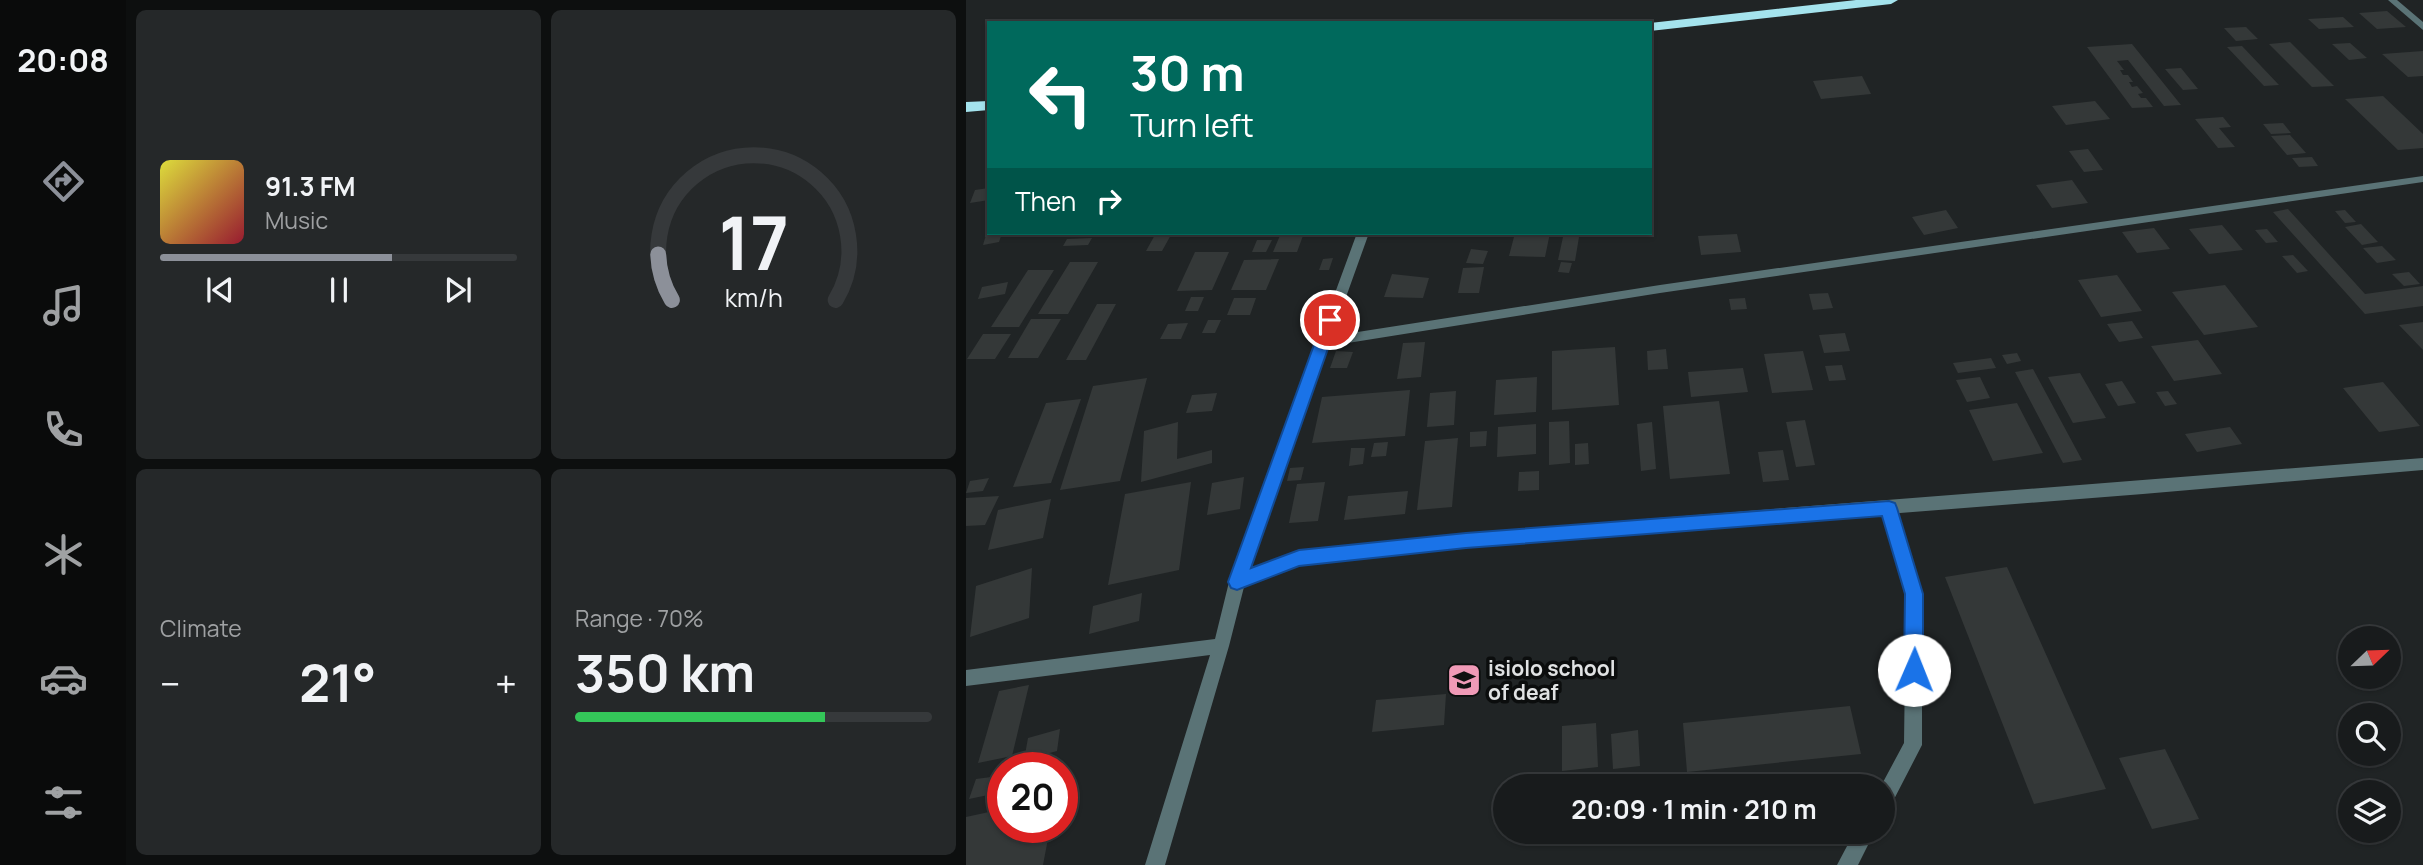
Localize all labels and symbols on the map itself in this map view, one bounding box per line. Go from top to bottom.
pin [1300,290,1360,350]
north arrow [2338,626,2401,690]
position arrow [1877,633,1951,707]
place label: isiolo school of deaf [1488,654,1616,706]
school or university icon: isiolo school of deaf [1445,661,1483,699]
speed limit sign: 20 [987,752,1078,843]

